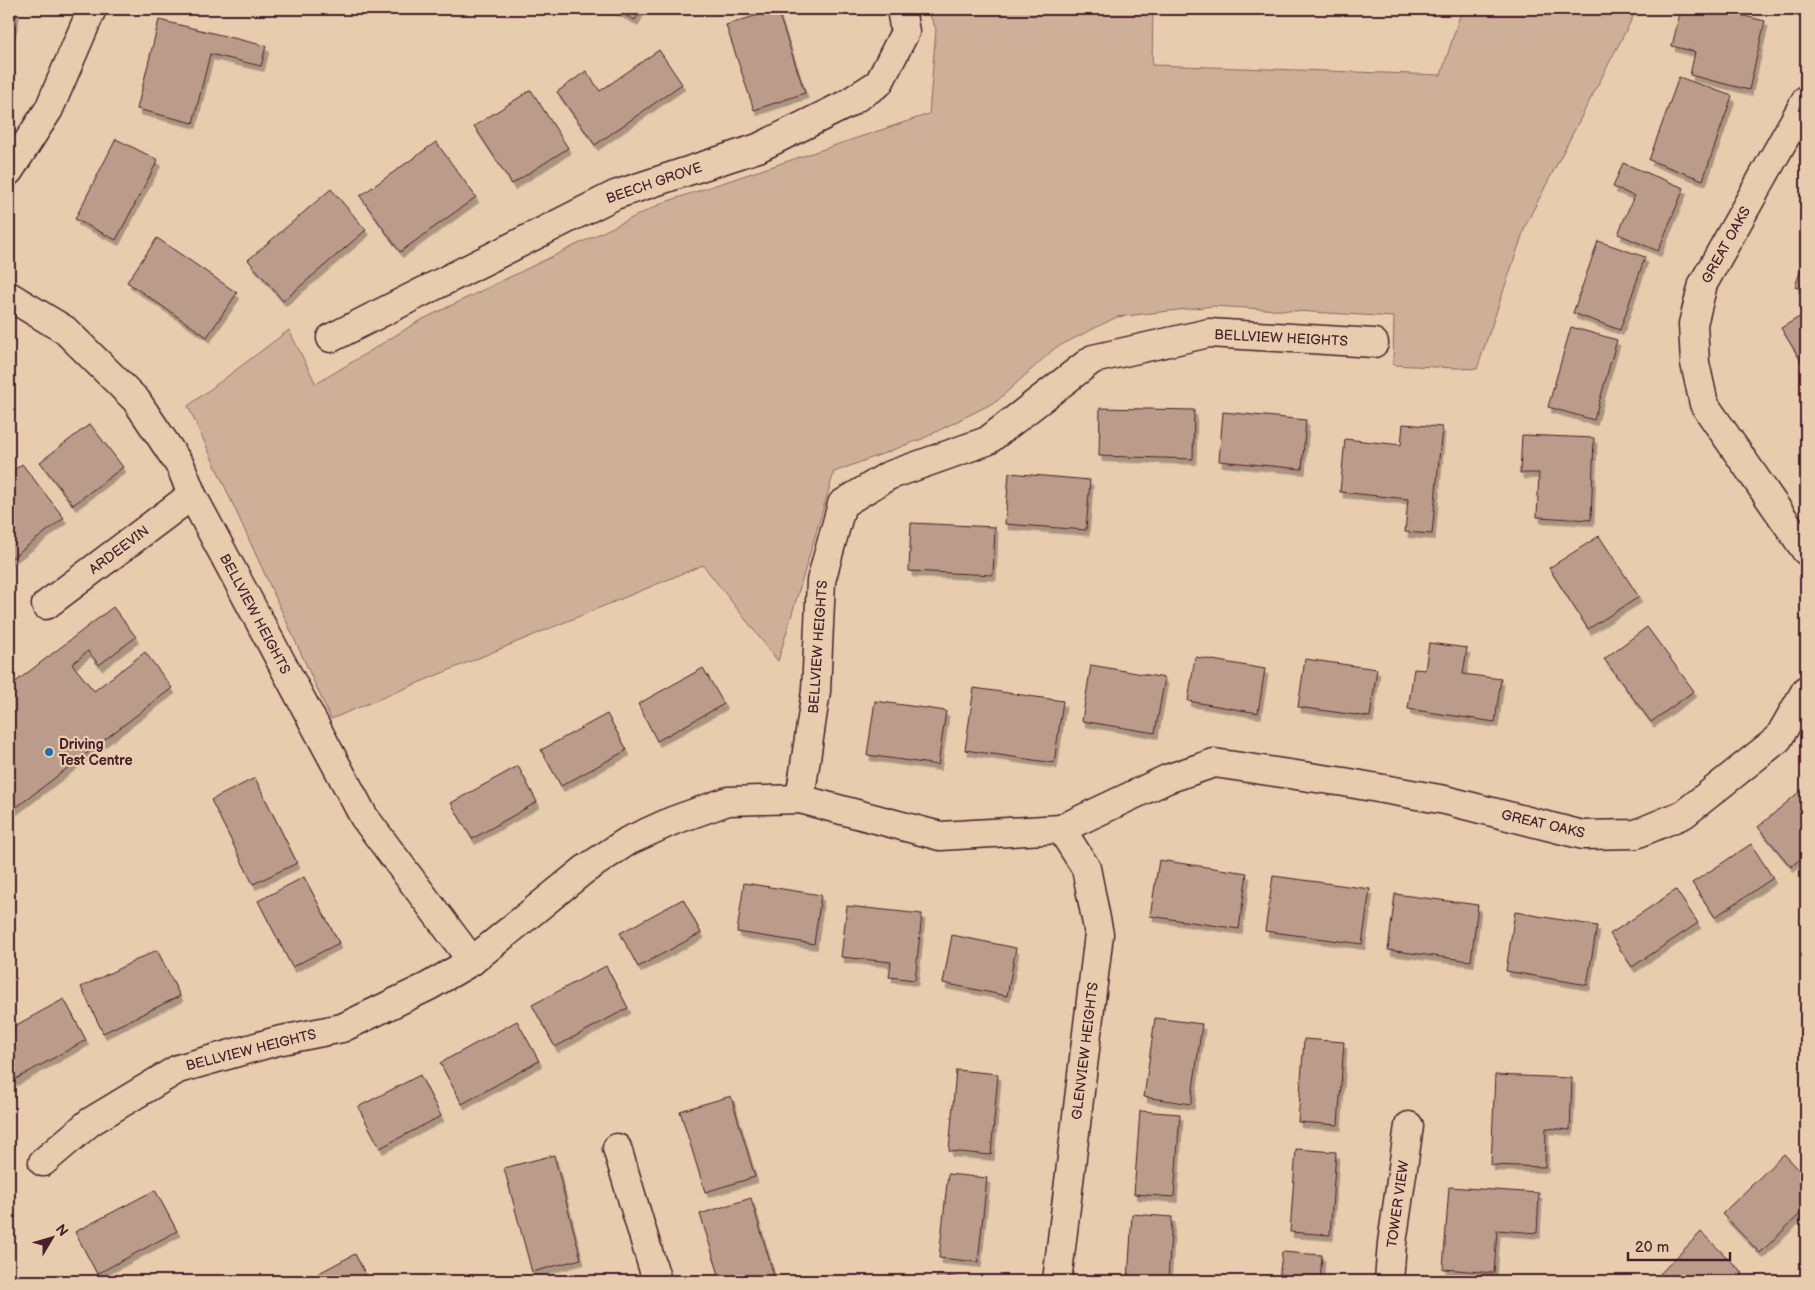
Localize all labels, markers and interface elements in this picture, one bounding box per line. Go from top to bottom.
street label: BEECH GROVE [604,159,704,207]
street label: GREAT OAKS [1698,204,1754,286]
street label: BELLVIEW HEIGHTS [1214,326,1348,350]
street label: ARDEEVIN [86,522,152,578]
street label: BELLVIEW HEIGHTS [216,551,294,677]
street label: BELLVIEW HEIGHTS [805,580,831,714]
place label: Driving Test Centre [59,736,133,769]
marker: Driving Test Centre [43,746,55,758]
street label: GREAT OAKS [1500,806,1586,842]
street label: GLENVIEW HEIGHTS [1068,981,1102,1121]
street label: BELLVIEW HEIGHTS [184,1026,318,1074]
street label: TOWER VIEW [1383,1159,1413,1249]
north arrow [28,1212,78,1262]
text: N [52,1221,72,1240]
scale bar [1628,1230,1730,1262]
text: 20 m [1635,1238,1669,1257]

